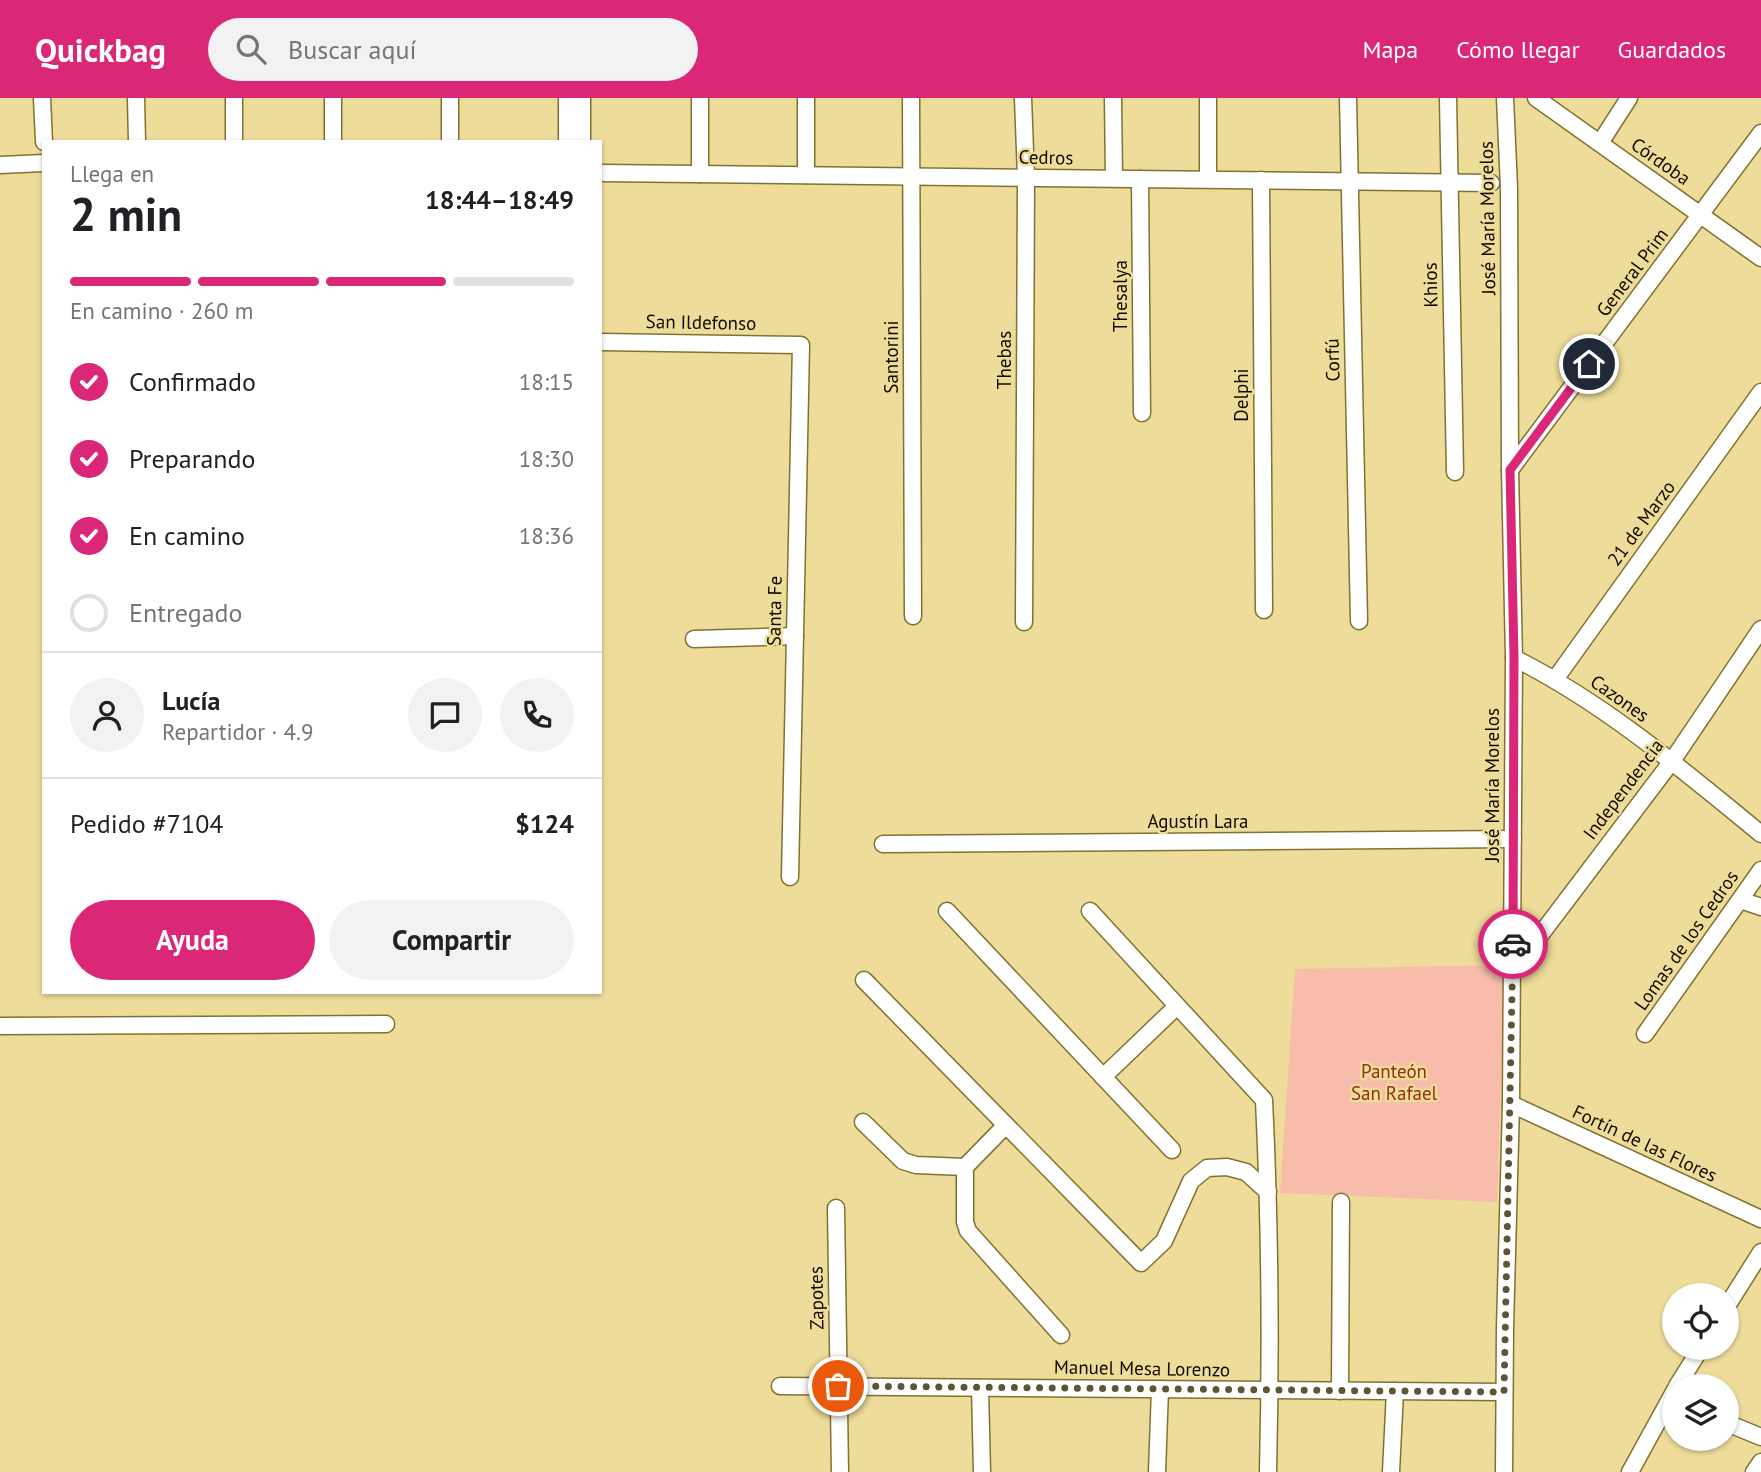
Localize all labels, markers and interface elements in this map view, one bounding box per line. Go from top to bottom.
search box [208,18,698,81]
text: Quickbag [35,28,166,71]
icon: search [232,30,270,68]
text: Buscar aquí [288,33,416,66]
text: Mapa [1362,34,1418,65]
text: Cómo llegar [1456,34,1580,65]
text: Guardados [1618,34,1726,65]
street label: Córdoba [1627,132,1695,190]
street label: José María Morelos [1474,141,1500,296]
street label: Cedros [1018,145,1074,169]
text: Llega en [70,159,154,188]
text: 18:44–18:49 [425,183,574,216]
text: 2 min [70,184,182,244]
street label: General Prim [1591,223,1673,321]
street label: Thesalya [1108,260,1132,332]
street label: Khios [1418,262,1442,308]
text: En camino · 260 m [70,296,253,325]
street label: San Ildefonso [646,309,756,335]
street label: Santorini [879,320,903,394]
street label: Thebas [992,331,1016,389]
pin [1559,334,1619,394]
street label: Corfú [1320,338,1344,382]
icon: home [1570,345,1608,383]
icon: check [70,363,108,401]
text: Confirmado [129,365,256,398]
text: 18:15 [519,367,574,396]
street label: Delphi [1229,368,1253,422]
icon: check [70,440,108,478]
text: Preparando [129,442,256,475]
text: 18:30 [519,444,574,473]
street label: 21 de Marzo [1602,475,1680,571]
icon: check [70,517,108,555]
text: En camino [129,519,245,552]
text: 18:36 [519,521,574,550]
street label: Santa Fe [761,576,787,646]
text: Entregado [129,596,243,629]
street label: Cazones [1586,669,1654,727]
button: person [70,678,144,752]
button: chat [408,678,482,752]
button: phone [500,678,574,752]
text: Lucía [162,684,221,717]
street label: José María Morelos [1480,708,1504,863]
text: Repartidor · 4.9 [162,717,314,746]
street label: Independencia [1577,734,1669,844]
text: Pedido #7104 [70,807,223,840]
text: $124 [515,807,574,840]
street label: Agustín Lara [1147,809,1249,833]
street label: Lomas de los Cedros [1629,865,1743,1015]
button: Ayuda [70,900,315,980]
button: Compartir [329,900,574,980]
courier [1478,909,1548,979]
icon: car [1494,925,1532,963]
park label: Panteón San Rafael [1351,1059,1438,1105]
street label: Fortín de las Flores [1569,1099,1721,1187]
street label: Zapotes [803,1266,829,1330]
map controls [1662,1283,1739,1451]
button: locate [1662,1283,1739,1360]
street label: Manuel Mesa Lorenzo [1054,1354,1230,1382]
pin [808,1356,868,1416]
icon: bag [819,1367,857,1405]
button: layers [1662,1374,1739,1451]

